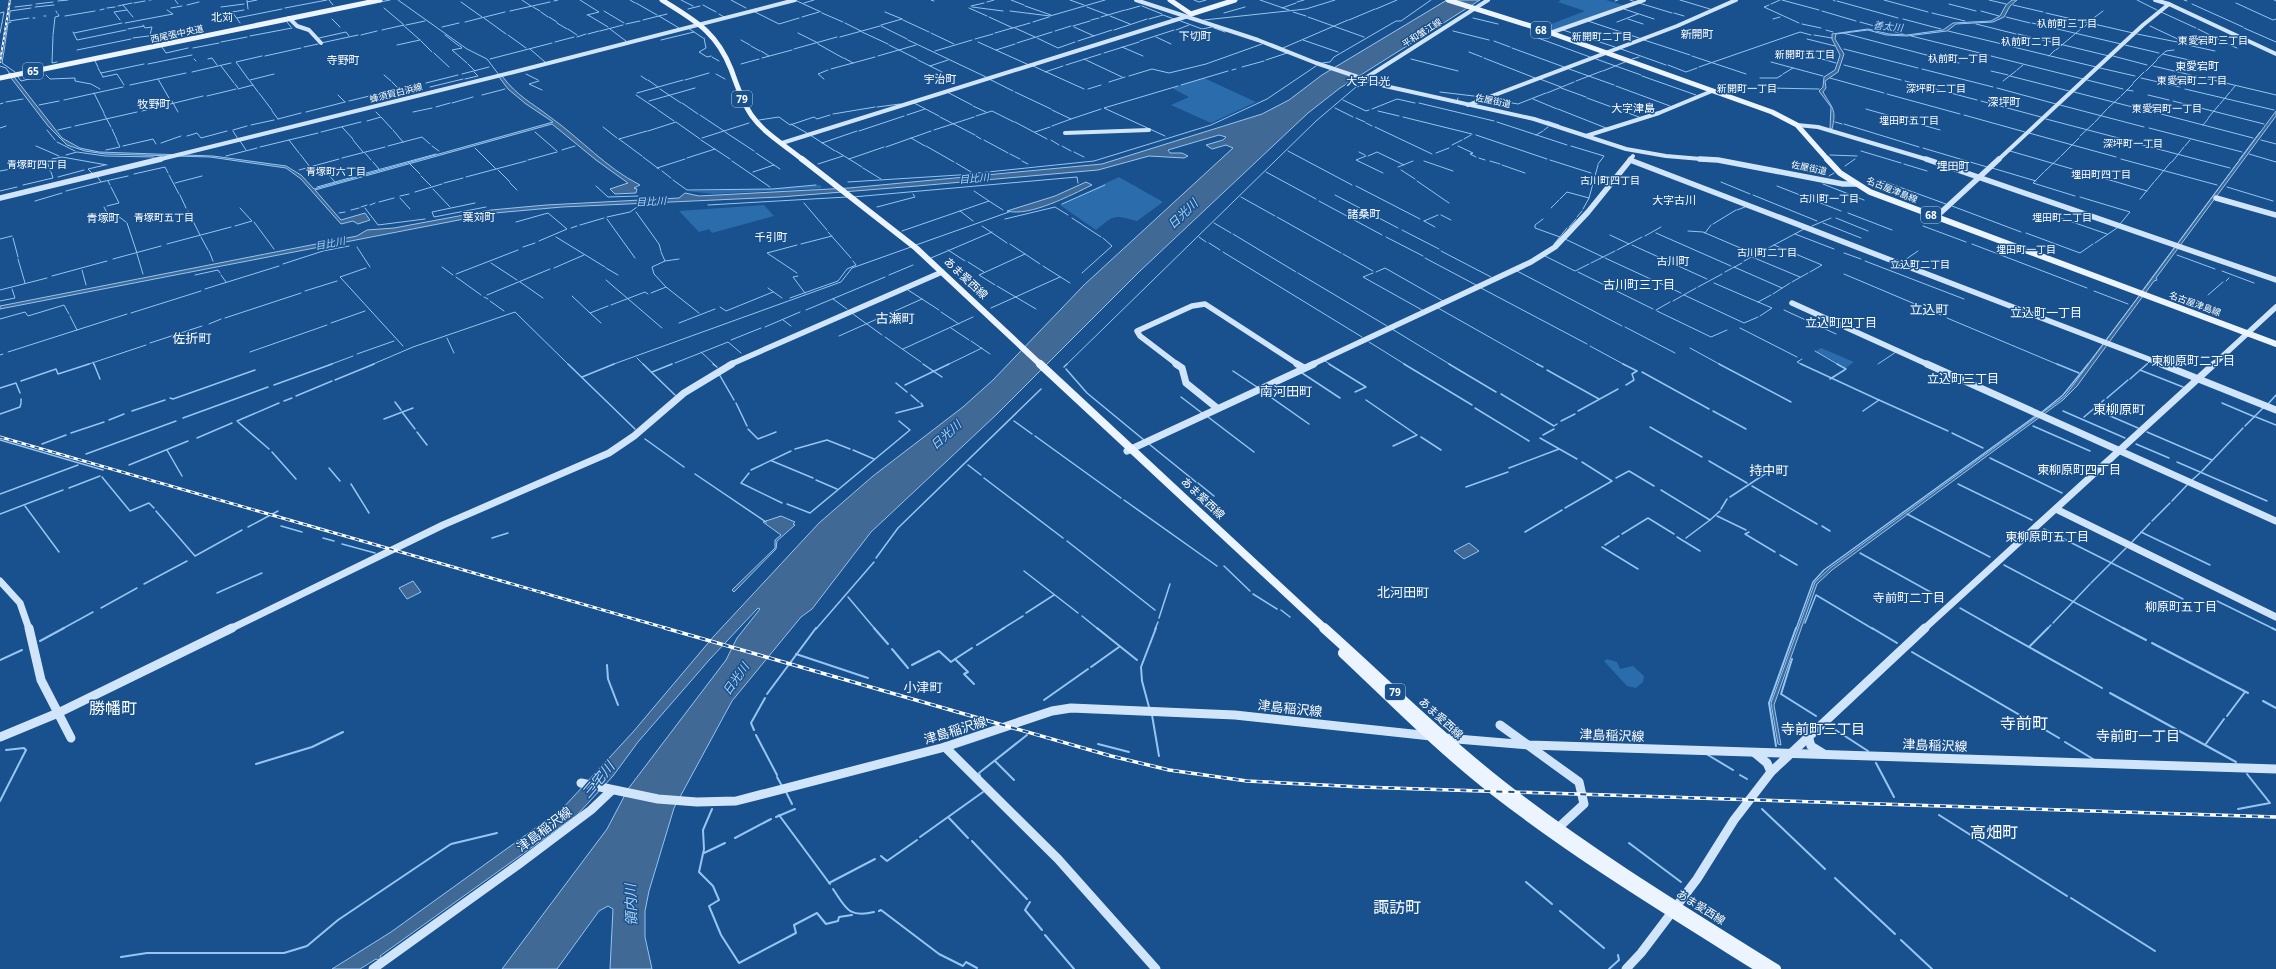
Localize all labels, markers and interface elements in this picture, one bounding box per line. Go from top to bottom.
district label: 北苅 [211,9,233,24]
street label: 平和蟹江線 [1399,14,1445,50]
district label: 杁前町三丁目 [2037,16,2097,30]
water label: 善太川 [1872,17,1905,35]
street label: 西尾張中央道 [149,22,205,45]
road number: 68 [1531,22,1551,38]
district label: 新開町 [1681,26,1714,41]
district label: 下切町 [1179,28,1212,43]
district label: 新開町二丁目 [1572,29,1632,43]
district label: 東愛宕町三丁目 [2178,33,2248,47]
district label: 杁前町二丁目 [2001,34,2061,48]
district label: 新開町五丁目 [1775,47,1835,61]
district label: 杁前町一丁目 [1928,51,1988,65]
district label: 寺野町 [327,52,360,67]
district label: 東愛宕町 [2175,58,2219,73]
road number: 65 [23,63,43,79]
district label: 宇治町 [924,71,957,86]
district label: 大字日光 [1346,73,1390,88]
district label: 東愛宕町二丁目 [2157,73,2227,87]
street label: 蜂須賀白浜線 [368,79,425,105]
district label: 新開町一丁目 [1717,81,1777,95]
district label: 深坪町二丁目 [1906,81,1966,95]
street label: 佐屋街道 [1473,90,1512,111]
road number: 79 [732,91,752,107]
district label: 深坪町 [1988,94,2021,109]
district label: 牧野町 [138,96,171,111]
district label: 大字津島 [1611,100,1655,115]
district label: 東愛宕町一丁目 [2132,101,2202,115]
district label: 埋田町五丁目 [1879,113,1939,127]
district label: 深坪町一丁目 [2103,136,2163,150]
district label: 青塚町四丁目 [7,157,67,171]
street label: 佐屋街道 [1789,157,1828,178]
district label: 埋田町 [1937,158,1970,173]
district label: 青塚町六丁目 [306,164,366,178]
district label: 埋田町四丁目 [2071,167,2131,181]
water label: 目比川 [958,170,991,186]
district label: 古川町四丁目 [1580,173,1640,187]
street label: 名古屋津島線 [1865,173,1921,206]
district label: 古川町一丁目 [1799,191,1859,205]
district label: 大字古川 [1652,192,1696,207]
water label: 目比川 [636,193,667,209]
water label: 日光川 [1164,194,1203,232]
district label: 諸桑町 [1348,206,1381,221]
road number: 68 [1921,207,1941,223]
district label: 葉苅町 [463,209,496,224]
district label: 青塚町 [87,210,120,225]
district label: 青塚町五丁目 [134,210,194,224]
district label: 埋田町二丁目 [2032,210,2092,224]
district label: 千引町 [755,229,788,244]
water label: 目比川 [314,233,347,253]
district label: 埋田町一丁目 [1996,242,2056,256]
district label: 古川町二丁目 [1737,245,1797,259]
street label: あま愛西線 [941,253,992,302]
district label: 古川町 [1657,253,1690,268]
district label: 立込町二丁目 [1890,257,1950,271]
district label: 古川町三丁目 [1603,276,1675,293]
street label: 名古屋津島線 [2168,288,2224,319]
district label: 立込町 [1909,300,1949,318]
district label: 立込町一丁目 [2010,304,2082,321]
district label: 古瀬町 [875,309,915,327]
district label: 立込町四丁目 [1805,314,1877,331]
district label: 佐折町 [172,329,212,347]
district label: 東柳原町二丁目 [2151,352,2235,369]
district label: 立込町三丁目 [1927,370,1999,387]
district label: 南河田町 [1260,382,1312,400]
district label: 東柳原町 [2093,400,2145,418]
water label: 日光川 [927,415,966,453]
district label: 持中町 [1749,461,1789,479]
district label: 東柳原町四丁目 [2037,461,2121,478]
street label: あま愛西線 [1178,473,1229,522]
district label: 東柳原町五丁目 [2005,528,2089,545]
district label: 北河田町 [1377,583,1429,601]
district label: 寺前町二丁目 [1873,589,1945,606]
district label: 柳原町五丁目 [2145,598,2217,615]
water label: 日光川 [718,657,754,698]
district label: 小津町 [903,678,943,696]
road number: 79 [1385,684,1405,700]
street label: あま愛西線 [1416,694,1467,742]
street label: 津島稲沢線 [1257,696,1323,720]
district label: 勝幡町 [89,697,137,719]
street label: 津島稲沢線 [921,712,989,748]
district label: 寺前町 [2000,712,2048,734]
district label: 寺前町三丁目 [1781,719,1865,738]
street label: 津島稲沢線 [1579,725,1645,745]
district label: 寺前町一丁目 [2096,726,2180,745]
street label: 津島稲沢線 [1902,735,1968,755]
water label: 三宅川 [577,756,620,802]
street label: 津島稲沢線 [513,802,575,856]
district label: 高畑町 [1970,821,2018,843]
water label: 領内川 [620,882,641,926]
street label: あま愛西線 [1674,886,1729,928]
district label: 諏訪町 [1373,896,1421,918]

